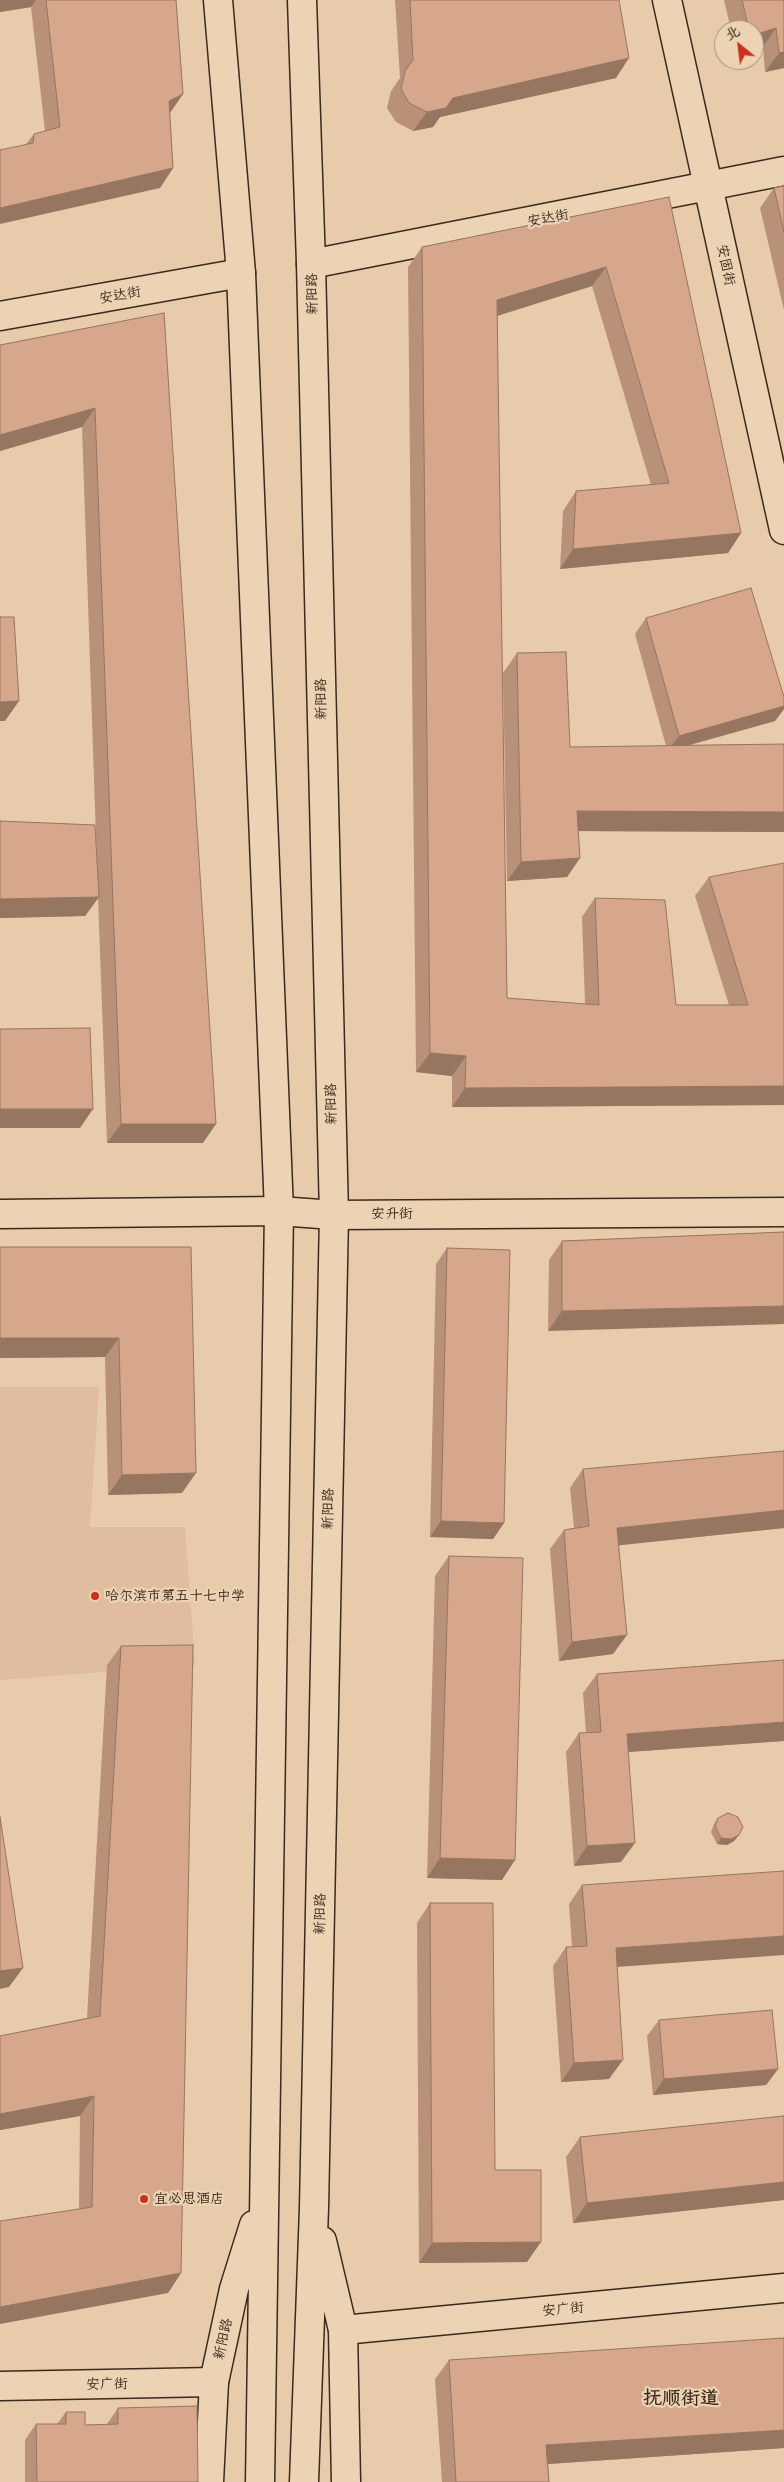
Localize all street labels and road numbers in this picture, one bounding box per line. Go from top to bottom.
street label: 安达街 [526,206,570,230]
street label: 安固街 [713,243,739,287]
street label: 新阳路 [303,273,321,315]
street label: 安达街 [98,283,142,307]
street label: 新阳路 [312,678,330,720]
street label: 新阳路 [322,1083,340,1125]
street label: 安升街 [371,1206,413,1222]
street label: 新阳路 [319,1488,337,1530]
street label: 新阳路 [311,1893,329,1935]
street label: 安广街 [541,2299,585,2319]
street label: 新阳路 [210,2317,236,2361]
street label: 安广街 [86,2375,128,2393]

